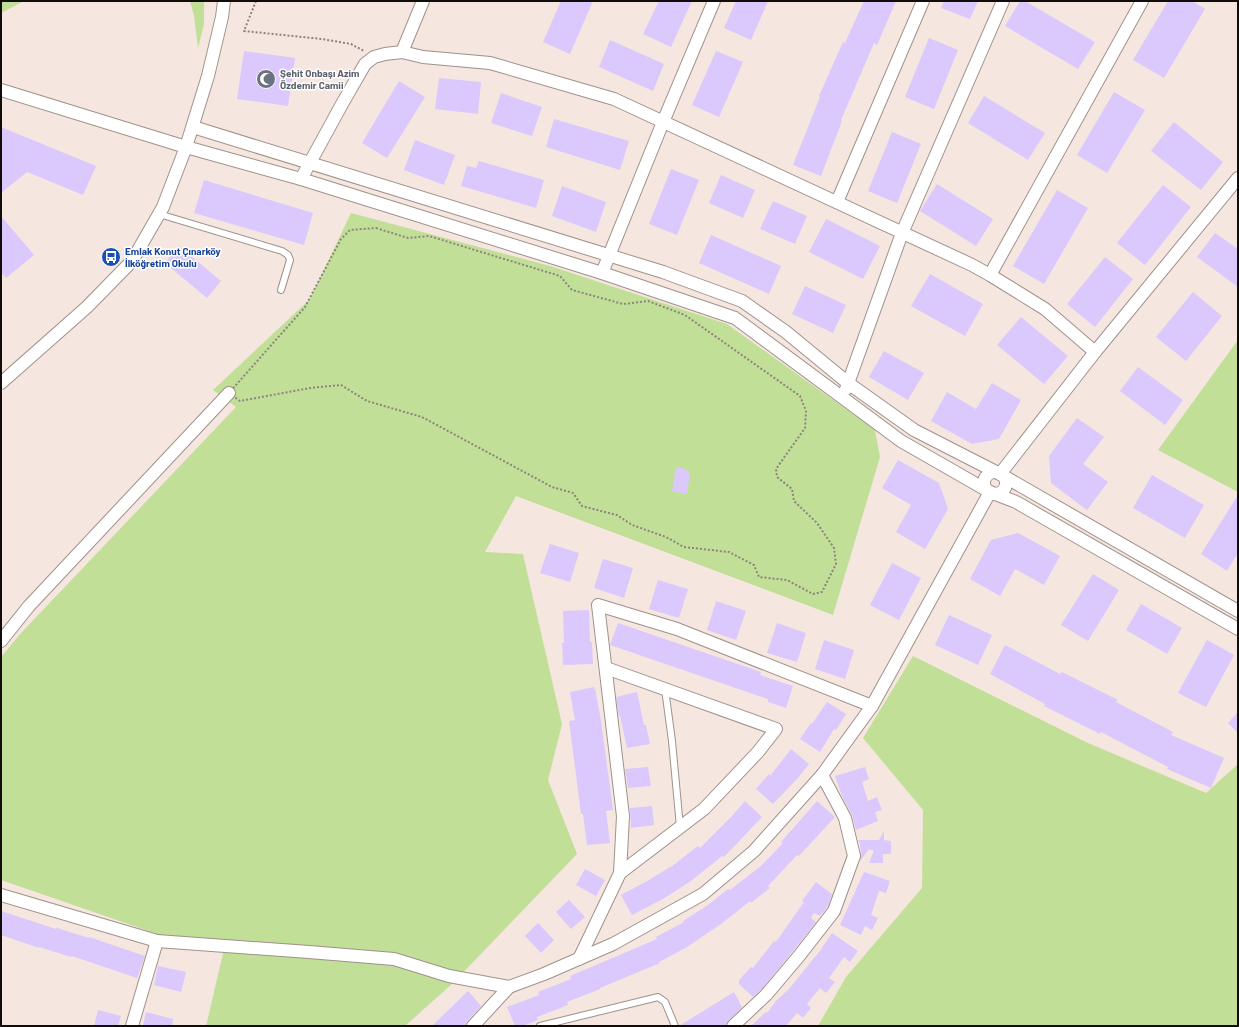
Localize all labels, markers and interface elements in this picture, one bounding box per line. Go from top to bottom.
place label: Şehit Onbaşı Azim Özdemir Camii [280,67,359,91]
mosque icon: Şehit Onbaşı Azim Özdemir Camii [255,68,277,90]
place label: Emlak Konut Çınarköy İlköğretim Okulu [125,245,221,269]
bus stop icon: Emlak Konut Çınarköy İlköğretim Okulu [100,246,122,268]

